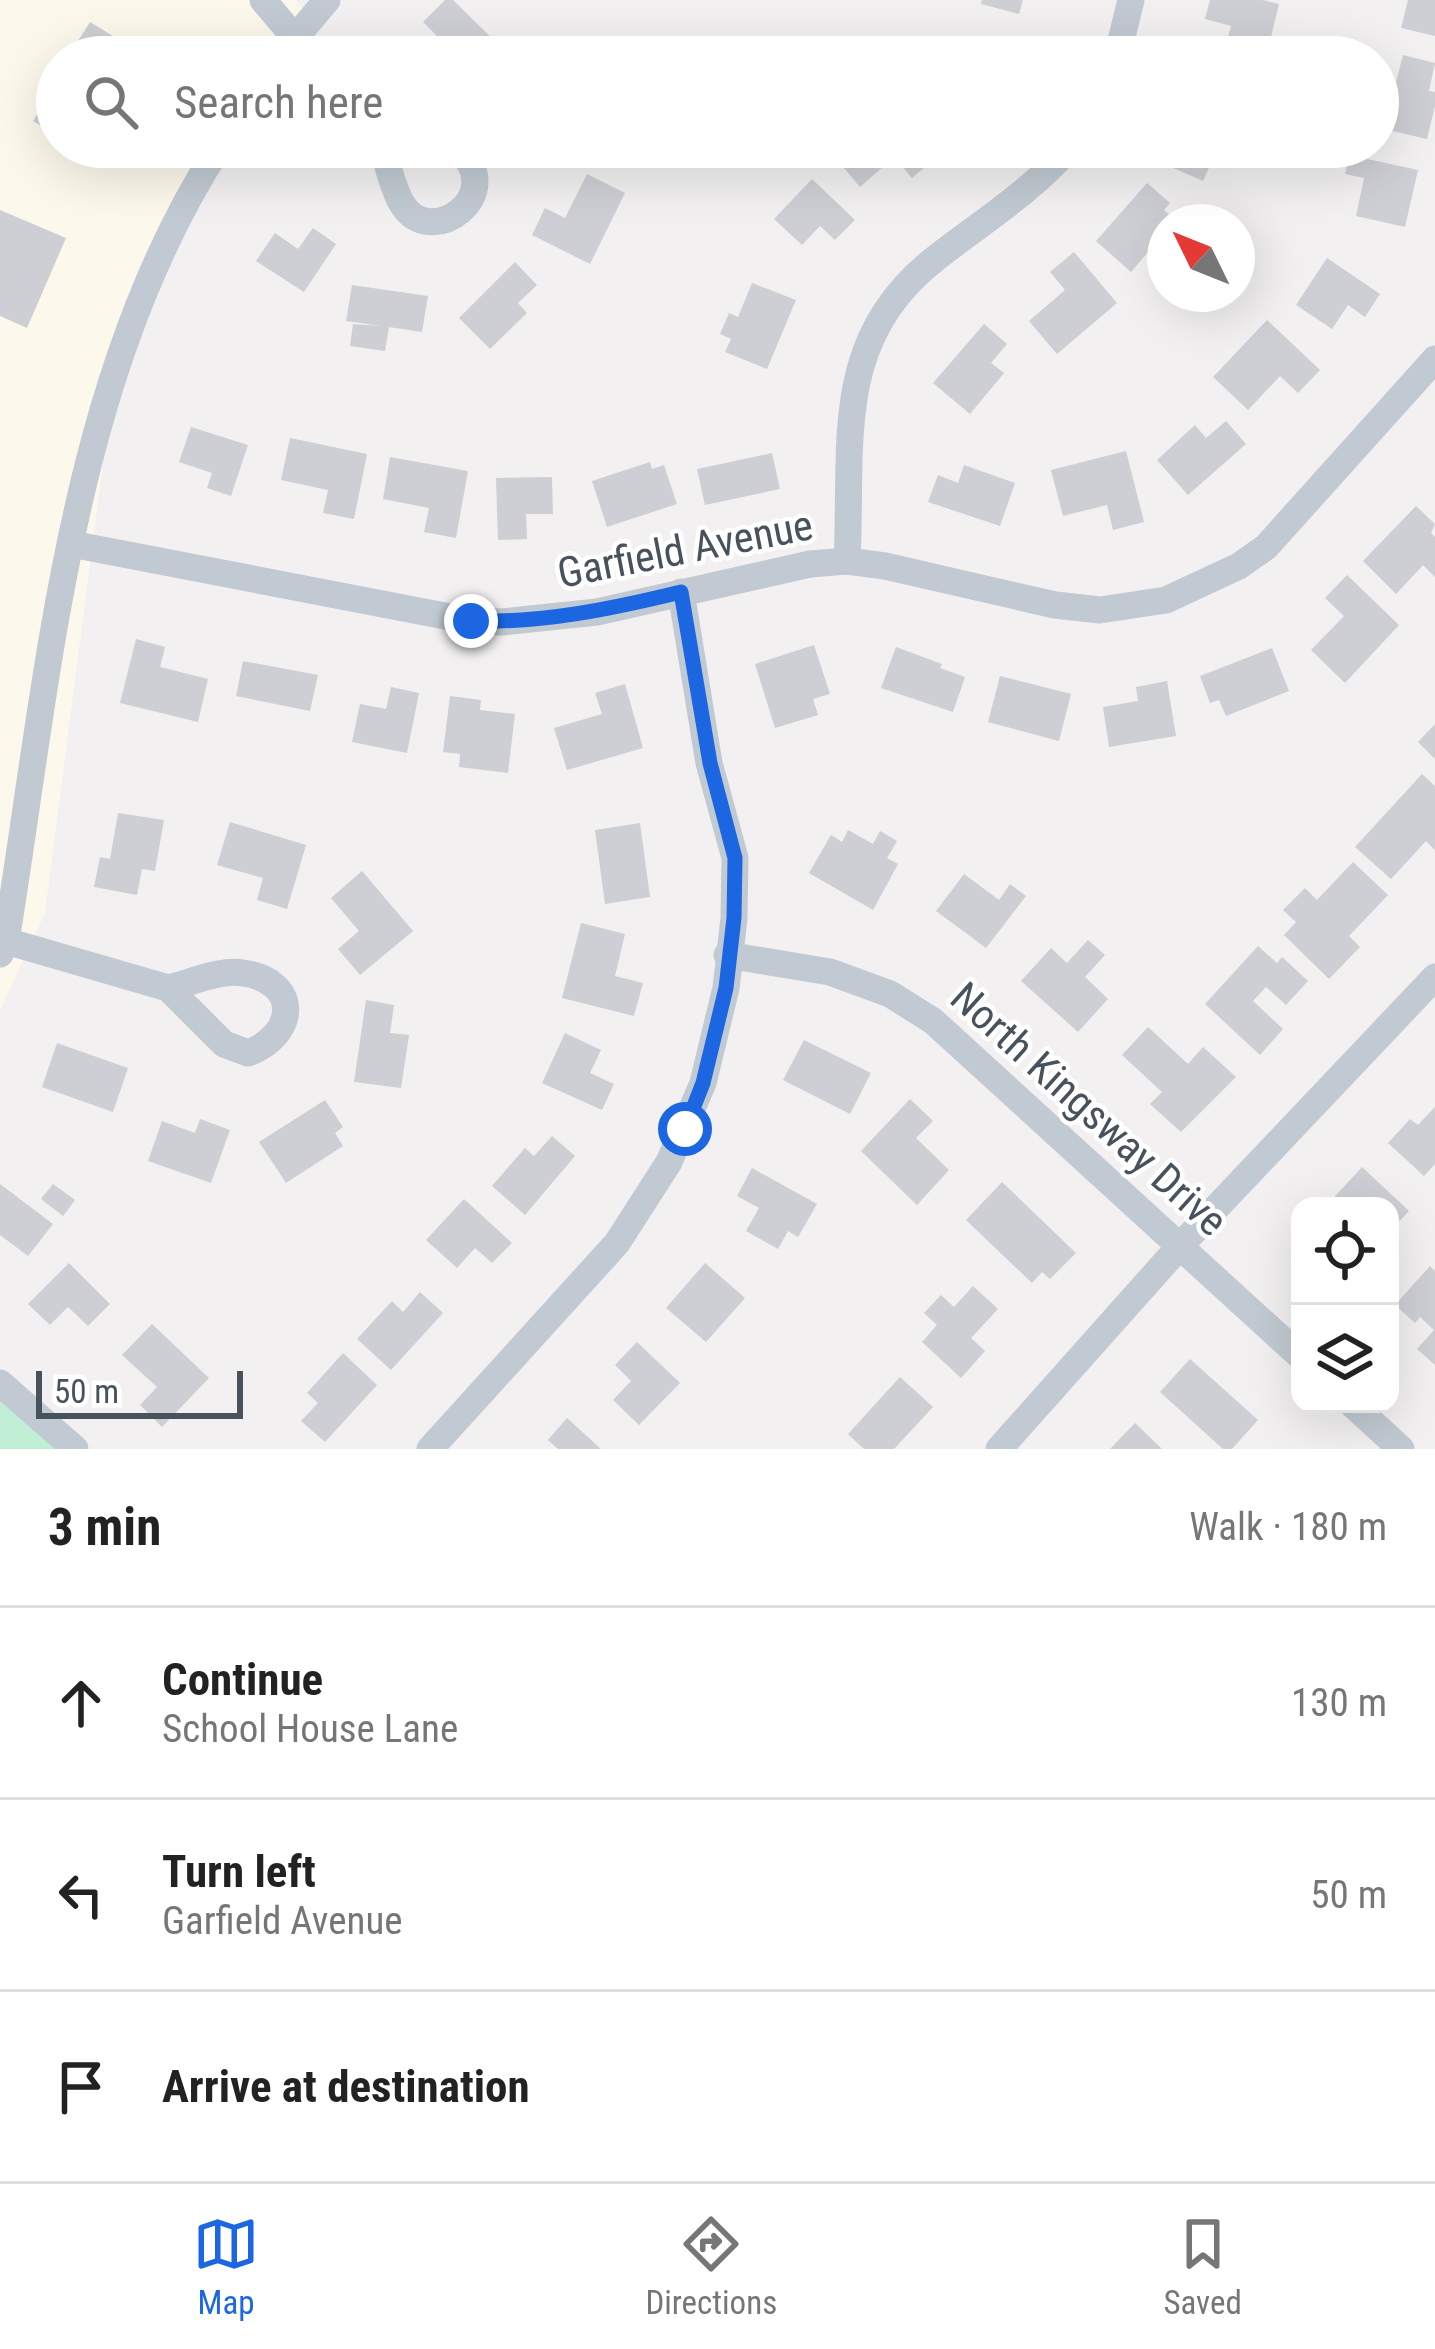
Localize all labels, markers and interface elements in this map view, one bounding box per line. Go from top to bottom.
search box [36,36,1399,168]
icon: search [78,69,144,135]
text: Search here [174,76,383,129]
north arrow [1147,204,1255,312]
street label: Garfield Avenue [553,500,817,598]
route end [444,594,498,648]
street label: North Kingsway Drive [941,972,1237,1246]
route start [658,1102,712,1156]
map controls [1291,1197,1399,1413]
button: locate [1291,1197,1399,1305]
button: layers [1291,1305,1399,1413]
scale bar [36,1365,243,1418]
text: 50 m [54,1372,119,1411]
text: 3 min [48,1498,161,1557]
text: Walk · 180 m [1189,1504,1387,1550]
text: Continue [162,1653,323,1706]
icon: ahead [48,1670,114,1736]
text: 130 m [1291,1680,1387,1726]
text: School House Lane [162,1706,458,1752]
text: Turn left [162,1845,316,1898]
icon: left [48,1862,114,1928]
text: 50 m [1310,1872,1387,1918]
text: Garfield Avenue [162,1898,403,1944]
icon: arrive [48,2054,114,2120]
text: Arrive at destination [162,2060,530,2113]
tab: Map [193,2211,259,2322]
tab: Directions [645,2211,777,2322]
tab: Saved [1163,2211,1242,2322]

